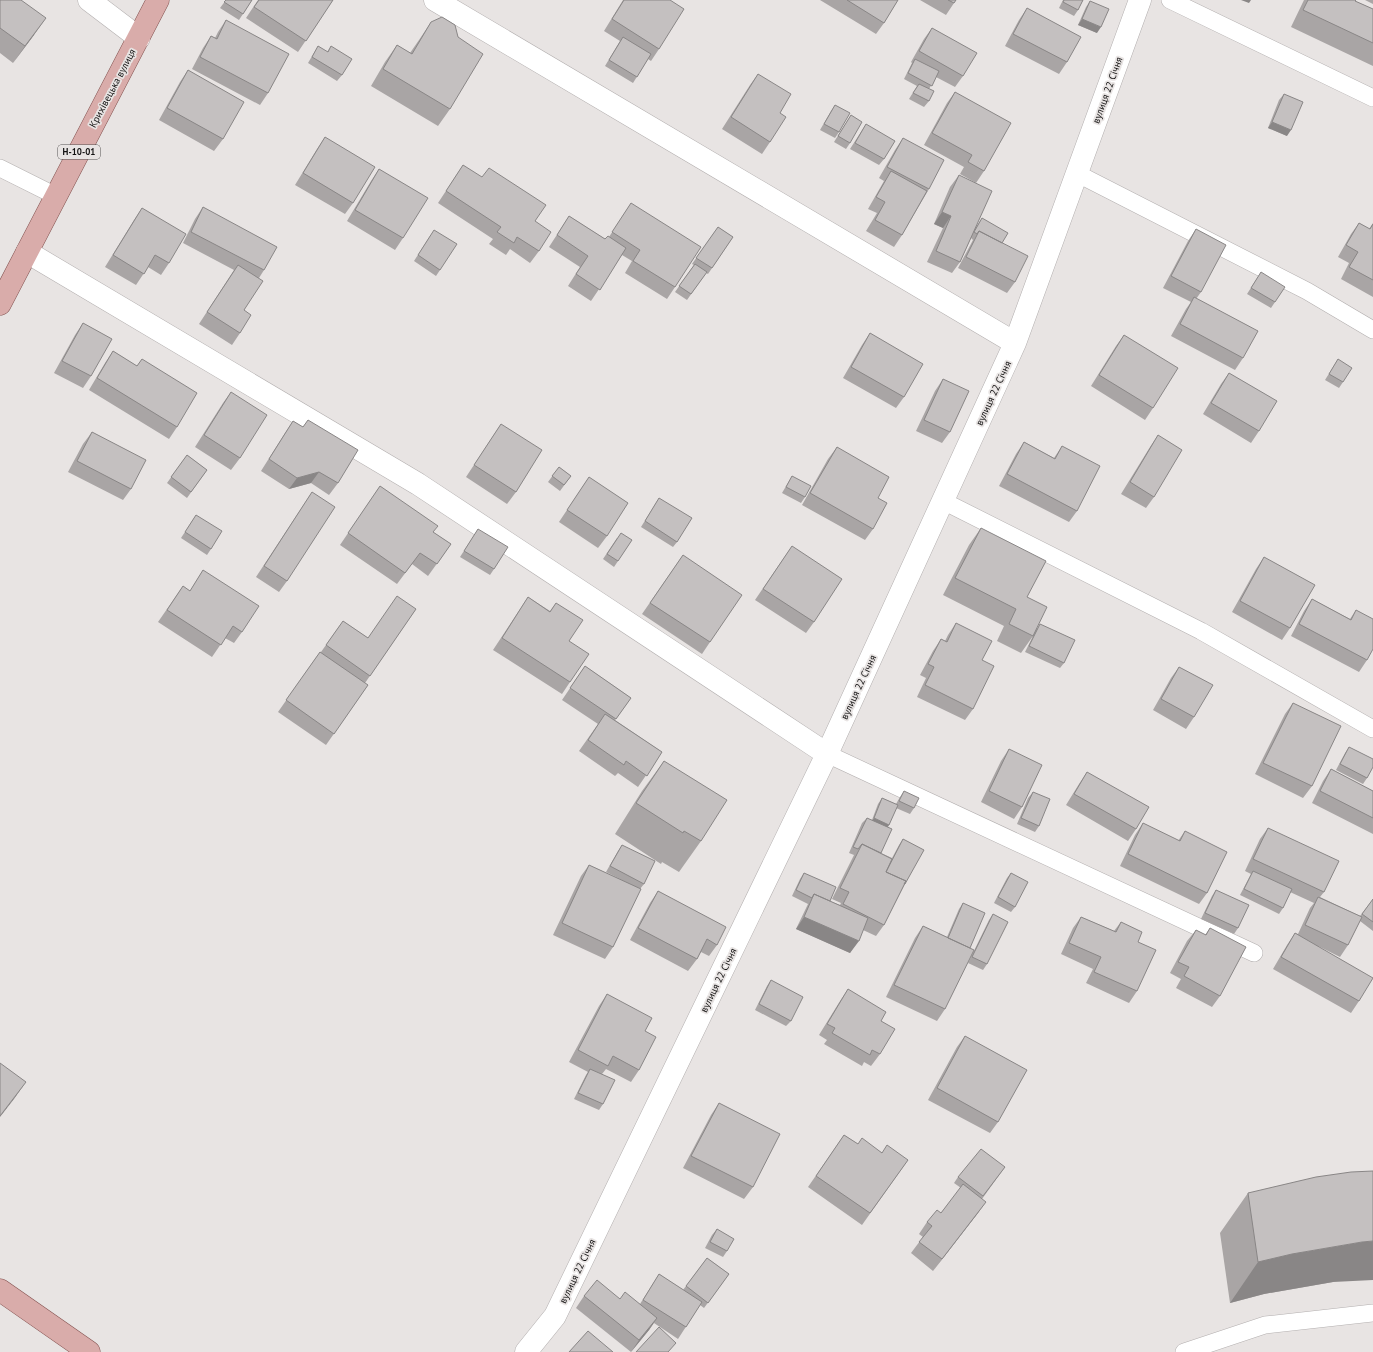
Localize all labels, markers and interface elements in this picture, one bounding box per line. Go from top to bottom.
street label: Крихівецька вулиця [86,46,139,130]
street label: вулиця 22 Січня [1089,55,1126,125]
road number: Н-10-01 [58,145,100,159]
street label: вулиця 22 Січня [973,359,1014,428]
street label: вулиця 22 Січня [838,653,879,722]
street label: вулиця 22 Січня [697,946,740,1014]
street label: вулиця 22 Січня [556,1237,599,1305]

